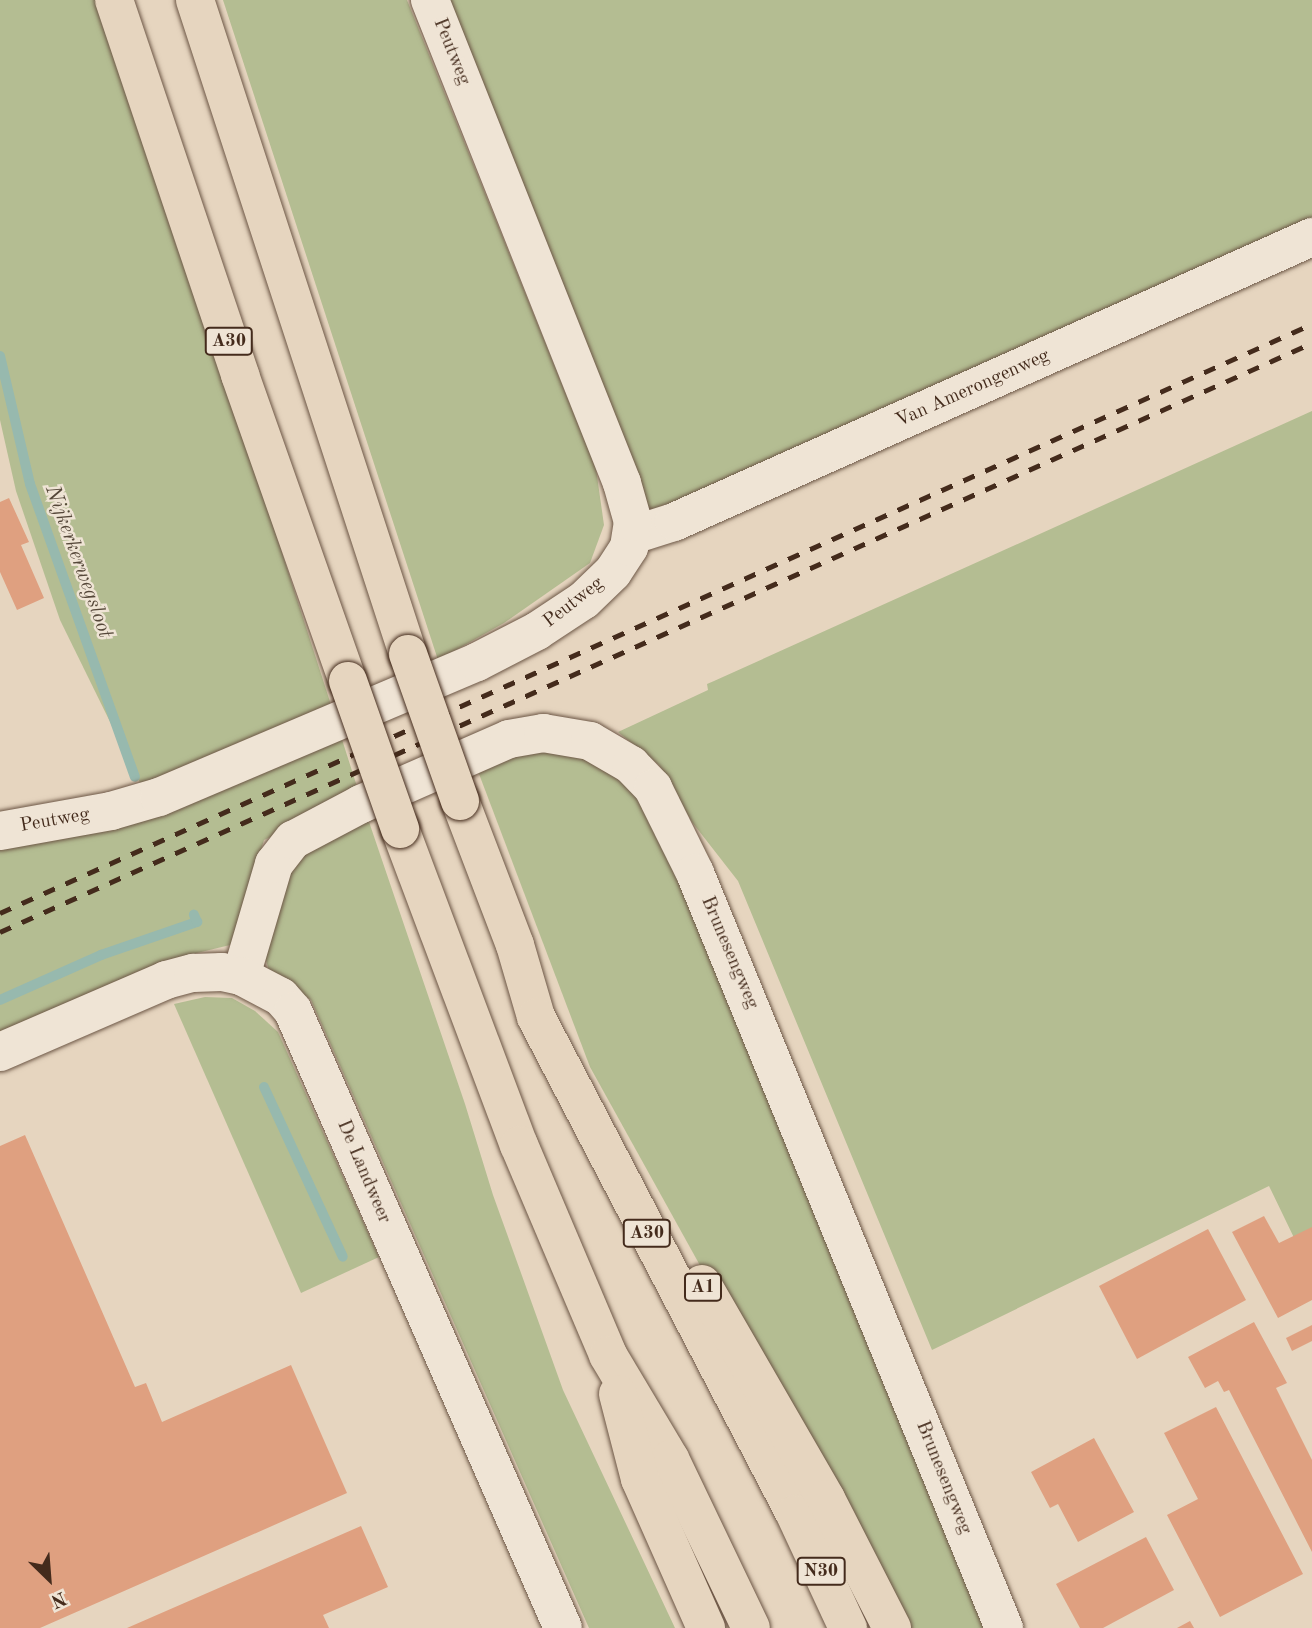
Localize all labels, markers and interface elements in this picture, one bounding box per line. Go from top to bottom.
street label: Peutweg [427,15,475,89]
road number: A30 [204,326,254,356]
street label: Van Amerongenweg [893,345,1053,433]
water label: Nijkerkerwegsloot [39,482,117,642]
street label: Peutweg [539,572,609,634]
street label: Peutweg [18,804,92,838]
street label: Brunesengweg [695,893,763,1013]
street label: De Landweer [331,1117,395,1227]
road number: A30 [622,1218,672,1248]
road number: A1 [684,1272,722,1302]
street label: Brunesengweg [910,1418,976,1538]
north arrow [14,1544,84,1614]
road number: N30 [796,1556,846,1586]
text: N [47,1587,69,1610]

